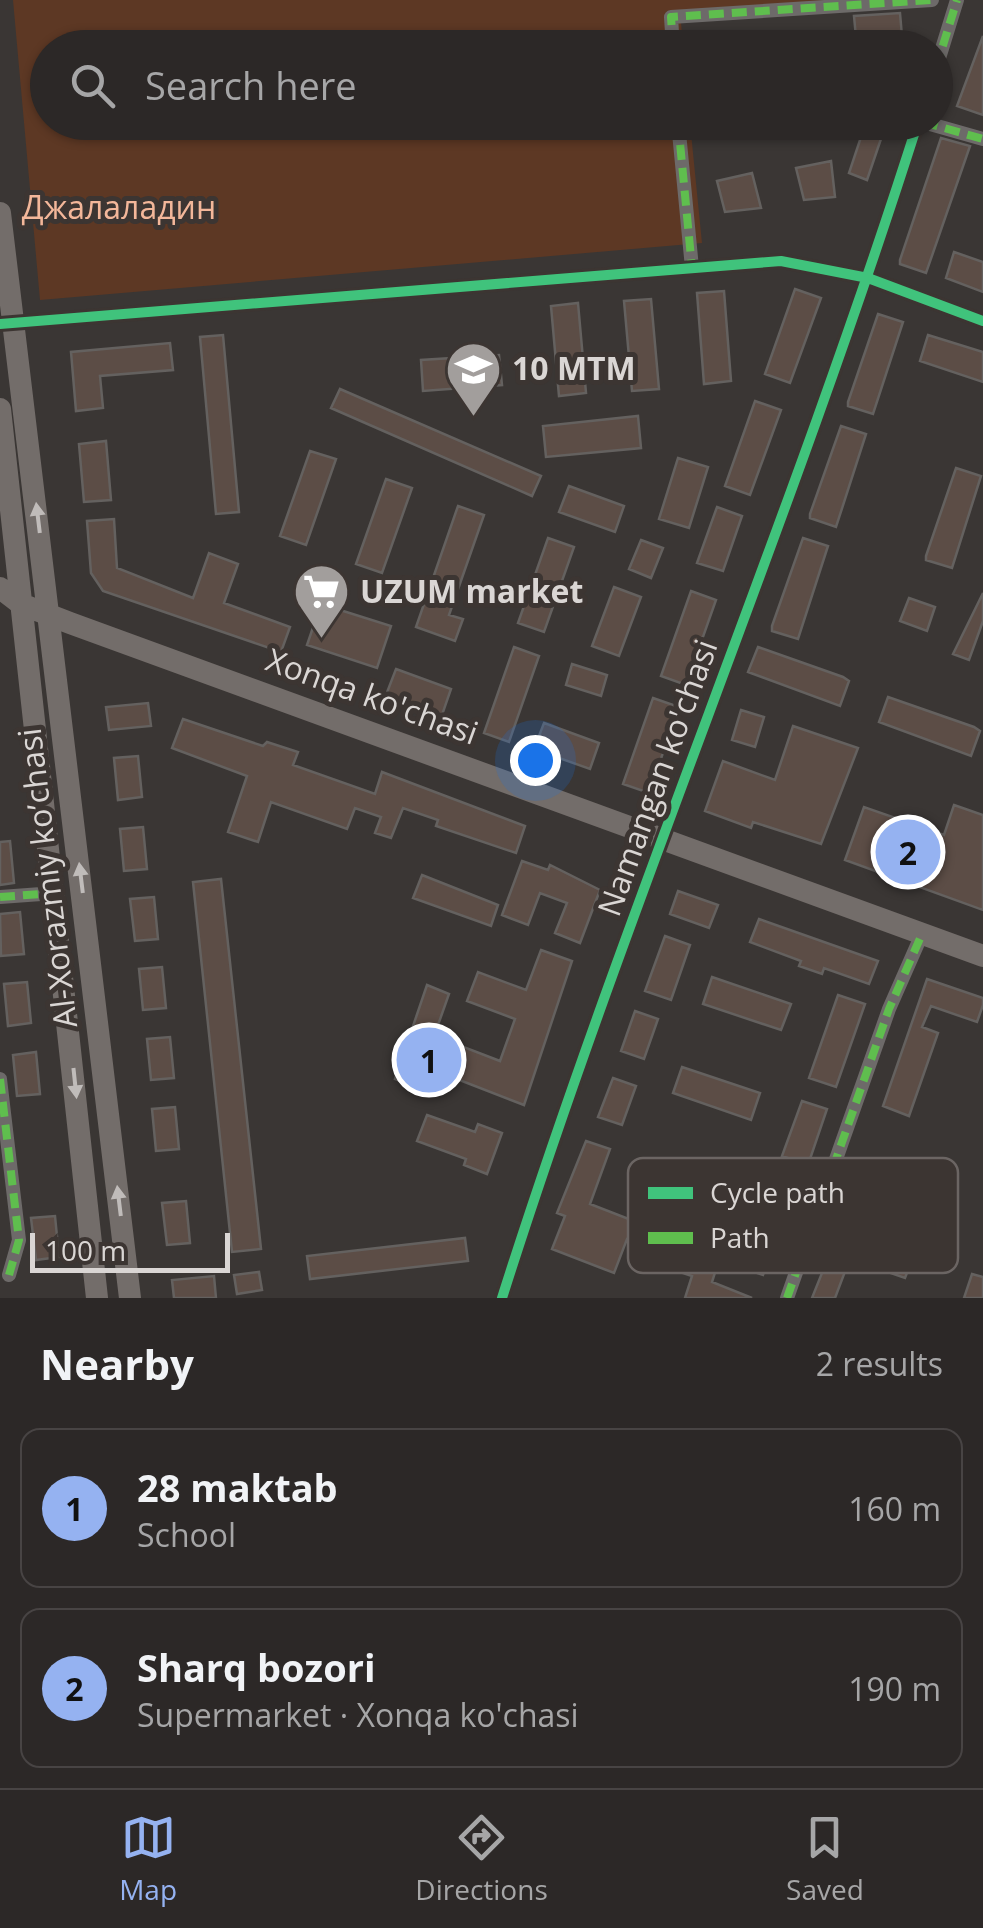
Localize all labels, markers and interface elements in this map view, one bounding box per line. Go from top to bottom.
search box [30,30,953,140]
icon: search [65,58,120,113]
text: Search here [145,59,357,111]
park label: Джалаладин [22,185,216,228]
school or university icon: 10 MTM [443,339,503,418]
place label: 10 MTM [512,346,636,389]
one-way arrow [30,502,46,534]
supermarket icon: UZUM market [291,562,351,641]
place label: UZUM market [360,569,583,612]
street label: Namangan ko'chasi [587,633,727,922]
street label: Xonqa ko'chasi [261,637,484,754]
street label: Al-Xorazmiy ko’chasi [7,726,86,1031]
your location [510,735,561,786]
pin: 2 [876,814,940,890]
one-way arrow [73,862,89,894]
pin: 1 [396,1022,462,1098]
one-way arrow [67,1068,83,1099]
legend [628,1158,958,1273]
text: Cycle path [710,1173,845,1211]
one-way arrow [111,1185,127,1217]
text: Path [710,1218,770,1256]
scale bar [30,1228,230,1272]
text: 100 m [45,1231,126,1269]
text: Nearby [40,1335,194,1392]
text: 2 results [816,1342,943,1385]
text: 28 maktab [137,1461,338,1513]
text: 1 [65,1487,84,1530]
text: 160 m [848,1487,941,1530]
text: School [137,1513,236,1556]
text: Sharq bozori [137,1641,376,1693]
text: 2 [65,1667,84,1710]
text: 190 m [848,1667,941,1710]
text: Supermarket · Xonqa ko'chasi [137,1693,579,1736]
tab: Map [119,1810,177,1908]
tab: Directions [415,1810,548,1908]
tab: Saved [786,1810,864,1908]

